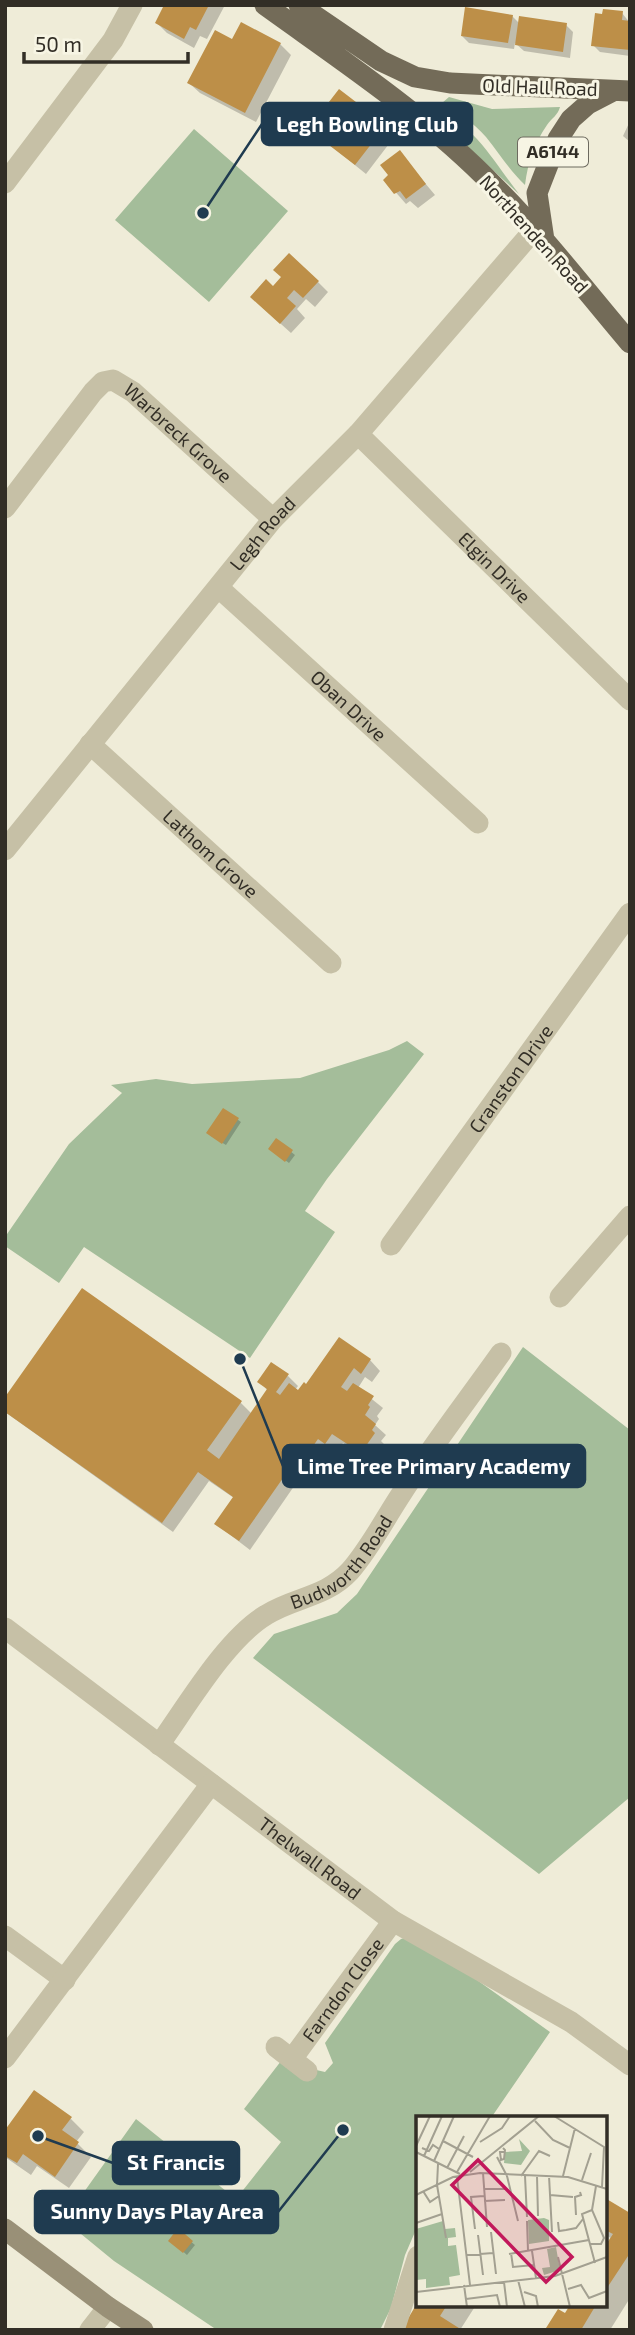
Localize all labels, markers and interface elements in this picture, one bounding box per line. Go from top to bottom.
scale bar [24,21,189,65]
text: 50 m [35,31,82,56]
street label: Old Hall Road [482,73,598,100]
callout: Legh Bowling Club [262,103,472,145]
text: Legh Bowling Club [276,111,458,136]
road number: A6144 [518,138,588,167]
street label: Northenden Road [475,170,594,298]
street label: Warbreck Grove [120,378,237,487]
street label: Legh Road [224,491,300,575]
street label: Elgin Drive [454,527,536,608]
street label: Oban Drive [306,665,392,745]
street label: Lathom Grove [159,804,263,902]
street label: Cranston Drive [464,1020,557,1137]
callout: Lime Tree Primary Academy [283,1445,585,1487]
text: Lime Tree Primary Academy [297,1453,571,1479]
street label: Budworth Road [287,1510,396,1613]
street label: Thelwall Road [254,1812,366,1904]
street label: Farndon Close [297,1933,388,2046]
inset map [416,2116,607,2307]
callout: St Francis [113,2142,239,2184]
text: St Francis [127,2149,225,2174]
callout: Sunny Days Play Area [35,2191,278,2233]
text: Sunny Days Play Area [50,2198,264,2224]

